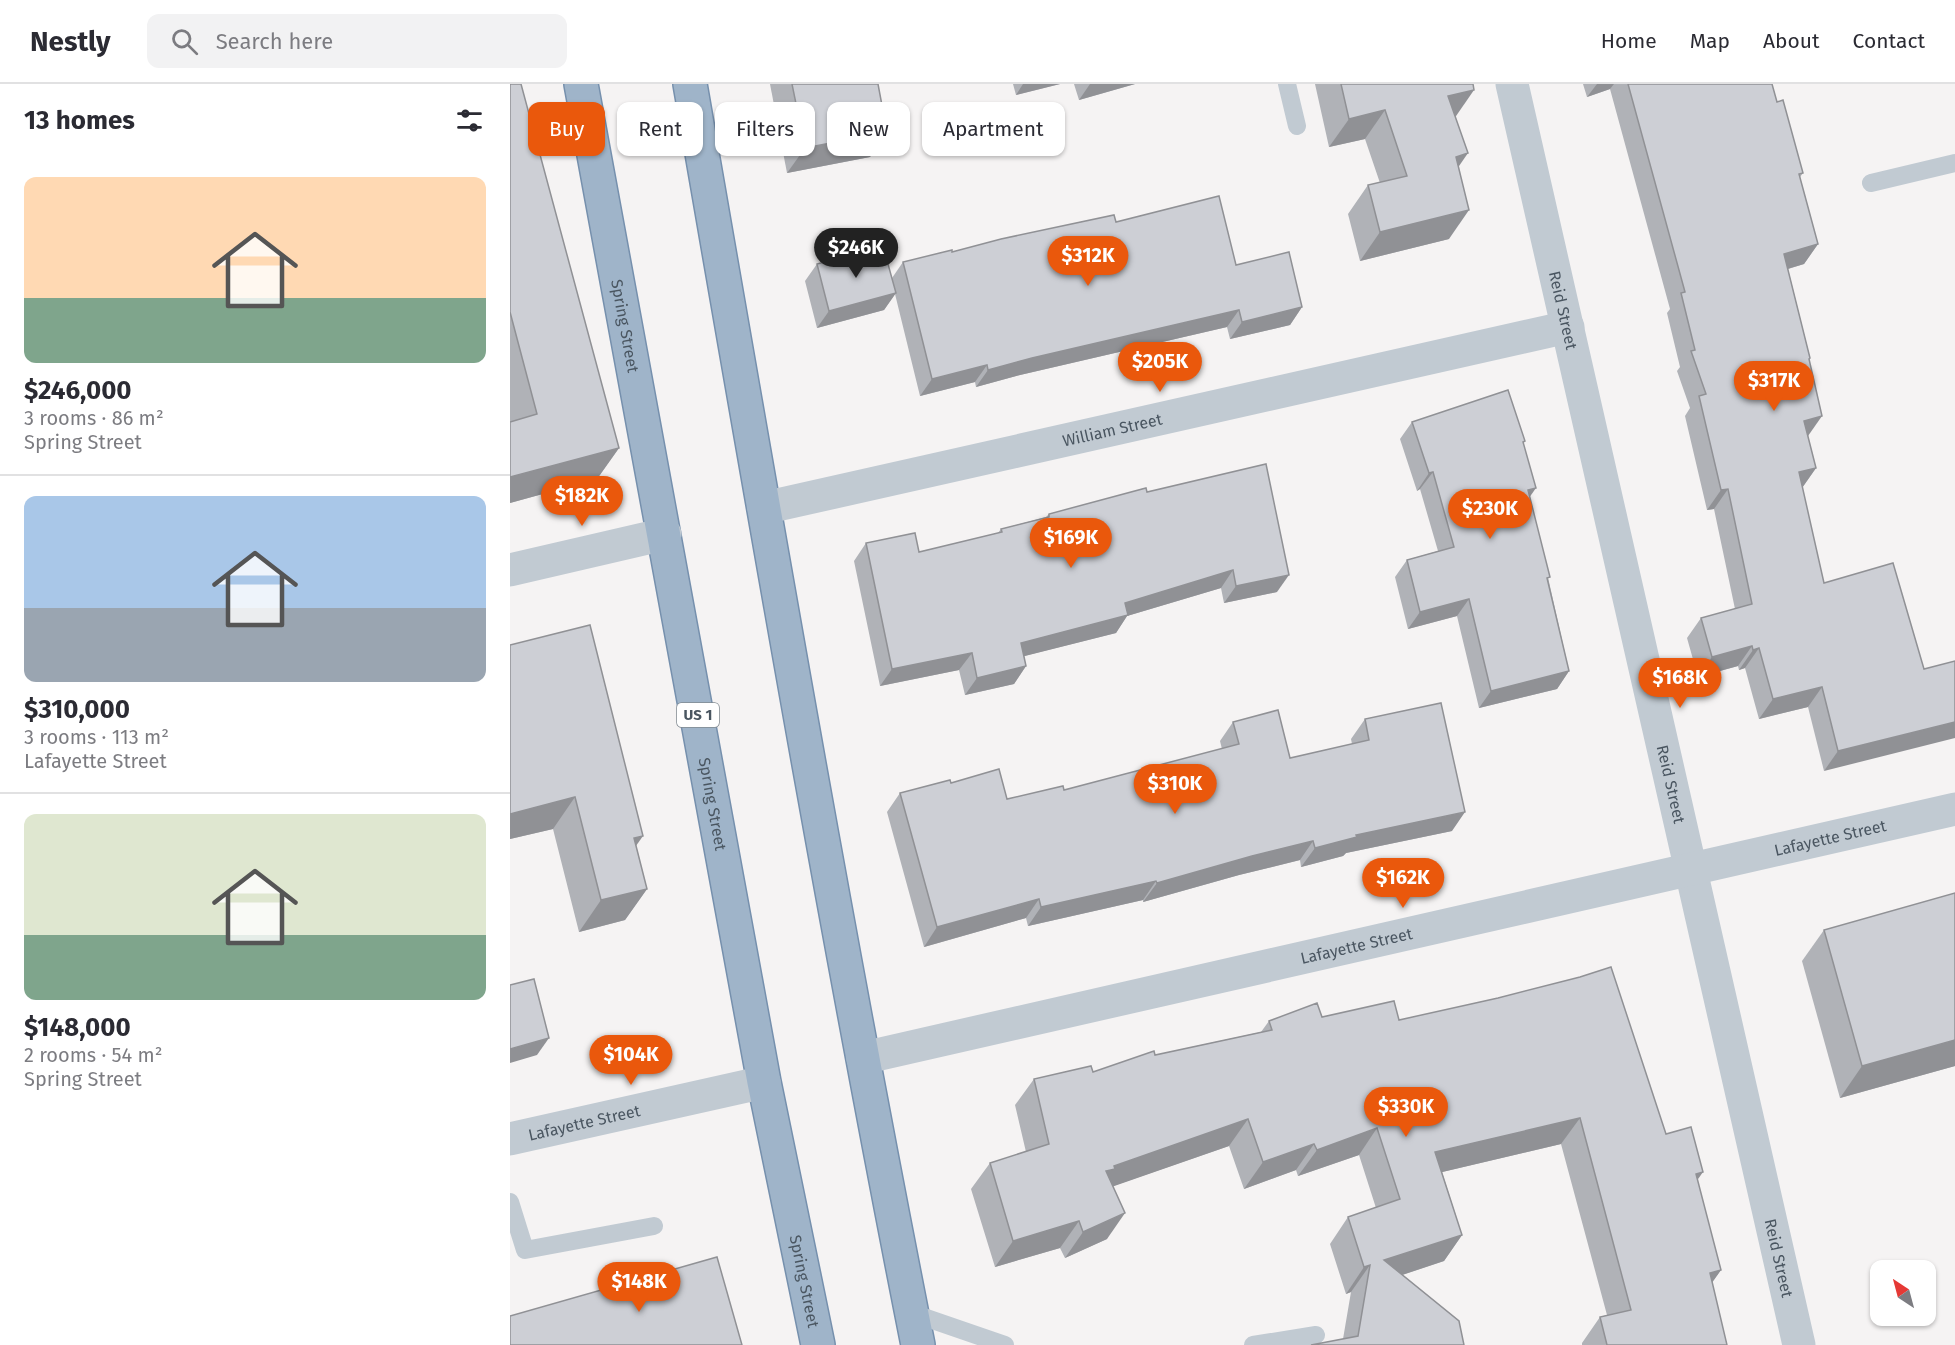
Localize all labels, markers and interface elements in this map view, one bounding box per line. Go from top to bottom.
search box [147,14,567,68]
text: Nestly [30,25,111,58]
icon: search [168,25,201,58]
text: Search here [216,28,333,55]
text: Home [1601,28,1657,54]
text: Map [1690,28,1730,54]
text: About [1763,28,1820,54]
text: Contact [1853,28,1925,54]
chip: Buy [528,102,605,156]
chip: Rent [617,102,703,156]
chip: Filters [715,102,815,156]
chip: New [827,102,910,156]
chip: Apartment [922,102,1065,156]
icon: filters [453,104,486,137]
text: 13 homes [24,105,135,136]
icon: home [201,216,309,324]
pin: $246K [814,228,898,279]
text: $246K [828,235,884,259]
pin: $312K [1046,236,1130,287]
text: $312K [1061,243,1115,267]
street label: Reid Street [1545,269,1582,352]
street label: Spring Street [608,278,643,374]
pin: $205K [1118,342,1202,393]
text: $205K [1132,349,1188,373]
pin: $317K [1732,361,1816,412]
text: $317K [1748,368,1800,392]
text: $246,000 [24,375,132,406]
text: 3 rooms · 86 m² [24,406,164,430]
street label: William Street [1061,409,1164,450]
text: Spring Street [24,430,142,454]
pin: $182K [540,476,624,527]
text: $182K [555,483,609,507]
pin: $230K [1448,489,1532,540]
text: $230K [1462,496,1518,520]
pin: $169K [1029,518,1113,569]
text: $169K [1044,525,1098,549]
icon: home [201,535,309,643]
pin: $168K [1638,658,1722,709]
text: $168K [1652,665,1708,689]
text: $310,000 [24,694,130,725]
road number: US 1 [677,703,719,727]
text: 3 rooms · 113 m² [24,725,169,749]
street label: Reid Street [1653,743,1690,825]
text: Lafayette Street [24,749,167,773]
street label: Spring Street [695,756,731,852]
pin: $310K [1133,764,1217,815]
text: $310K [1148,771,1202,795]
street label: Lafayette Street [1772,815,1888,859]
icon: home [201,853,309,961]
pin: $162K [1361,858,1445,909]
text: $162K [1376,865,1430,889]
street label: Lafayette Street [1298,923,1414,967]
text: $148,000 [24,1012,131,1043]
pin: $104K [589,1035,673,1086]
text: $104K [603,1042,659,1066]
text: 2 rooms · 54 m² [24,1043,163,1067]
text: Spring Street [24,1067,142,1091]
pin: $330K [1364,1087,1448,1138]
text: $330K [1378,1094,1434,1118]
street label: Lafayette Street [526,1101,642,1144]
street label: Reid Street [1761,1217,1797,1299]
street label: Spring Street [786,1233,824,1330]
north arrow [1870,1260,1936,1326]
map controls [1870,1260,1936,1326]
pin: $148K [597,1262,681,1313]
text: $148K [611,1269,667,1293]

